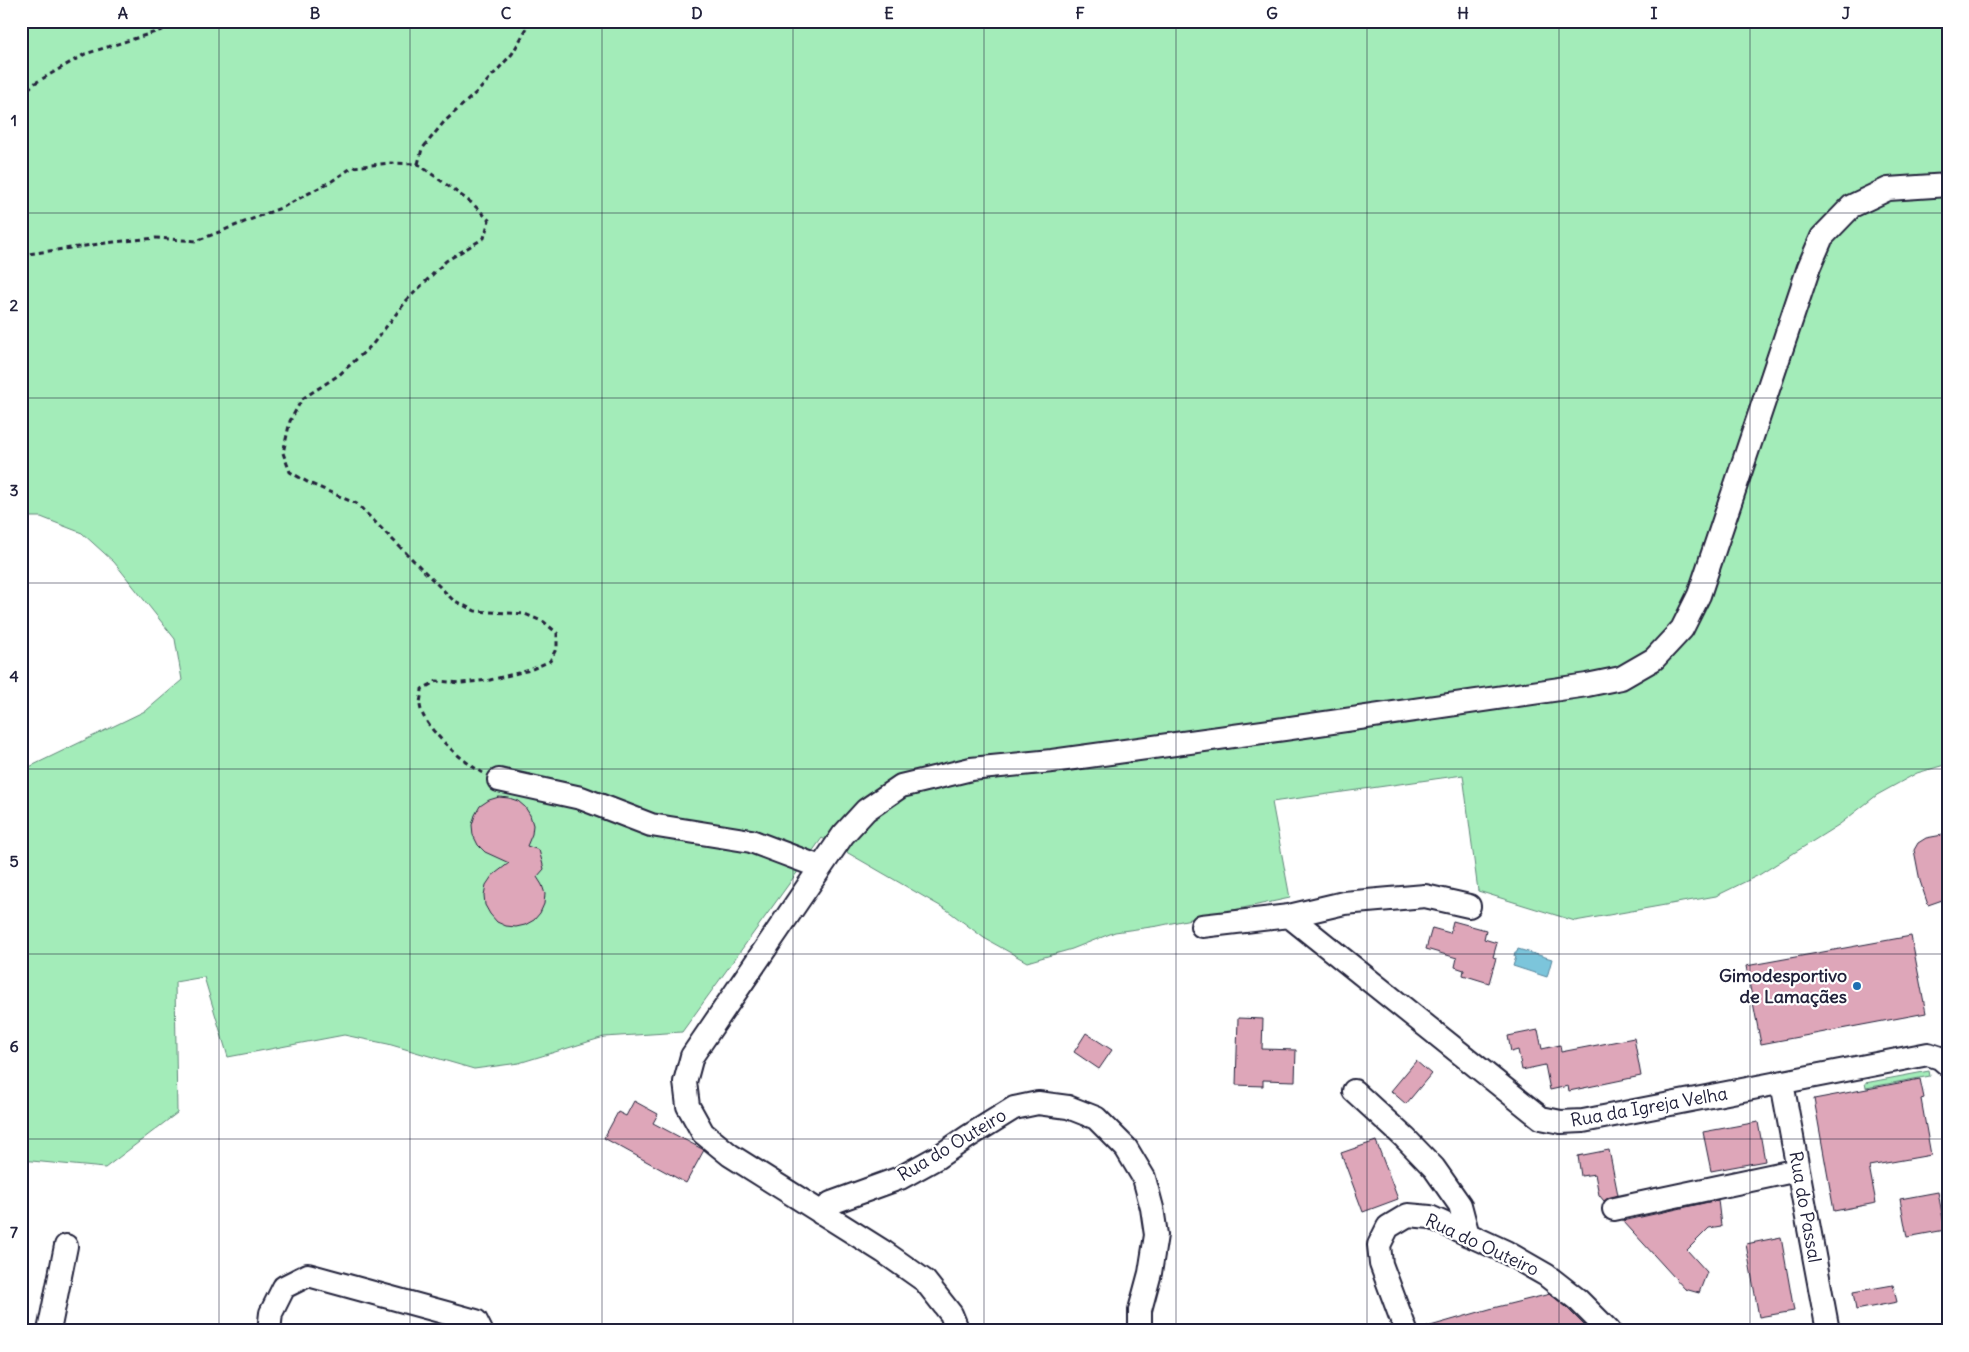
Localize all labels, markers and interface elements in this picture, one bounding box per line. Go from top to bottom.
text: A [118,3,128,23]
text: B [310,3,321,23]
text: C [501,3,512,23]
text: D [691,3,703,23]
text: E [884,3,894,23]
text: F [1075,3,1085,23]
text: G [1266,3,1278,23]
text: H [1457,3,1469,23]
text: I [1651,3,1658,23]
text: J [1842,3,1851,23]
text: 1 [11,110,17,130]
text: 2 [10,295,19,315]
text: 3 [9,480,19,500]
text: 4 [9,666,19,686]
text: 5 [9,851,19,871]
place label: Gimodesportivo de Lamaçães [1719,964,1847,1008]
marker: Gimodesportivo de Lamaçães [1851,980,1863,992]
text: 6 [9,1036,19,1056]
street label: Rua da Igreja Velha [1569,1081,1729,1132]
street label: Rua do Outeiro [893,1103,1010,1186]
street label: Rua do Passal [1784,1149,1827,1264]
street label: Rua do Outeiro [1422,1208,1543,1281]
text: 7 [10,1222,18,1242]

